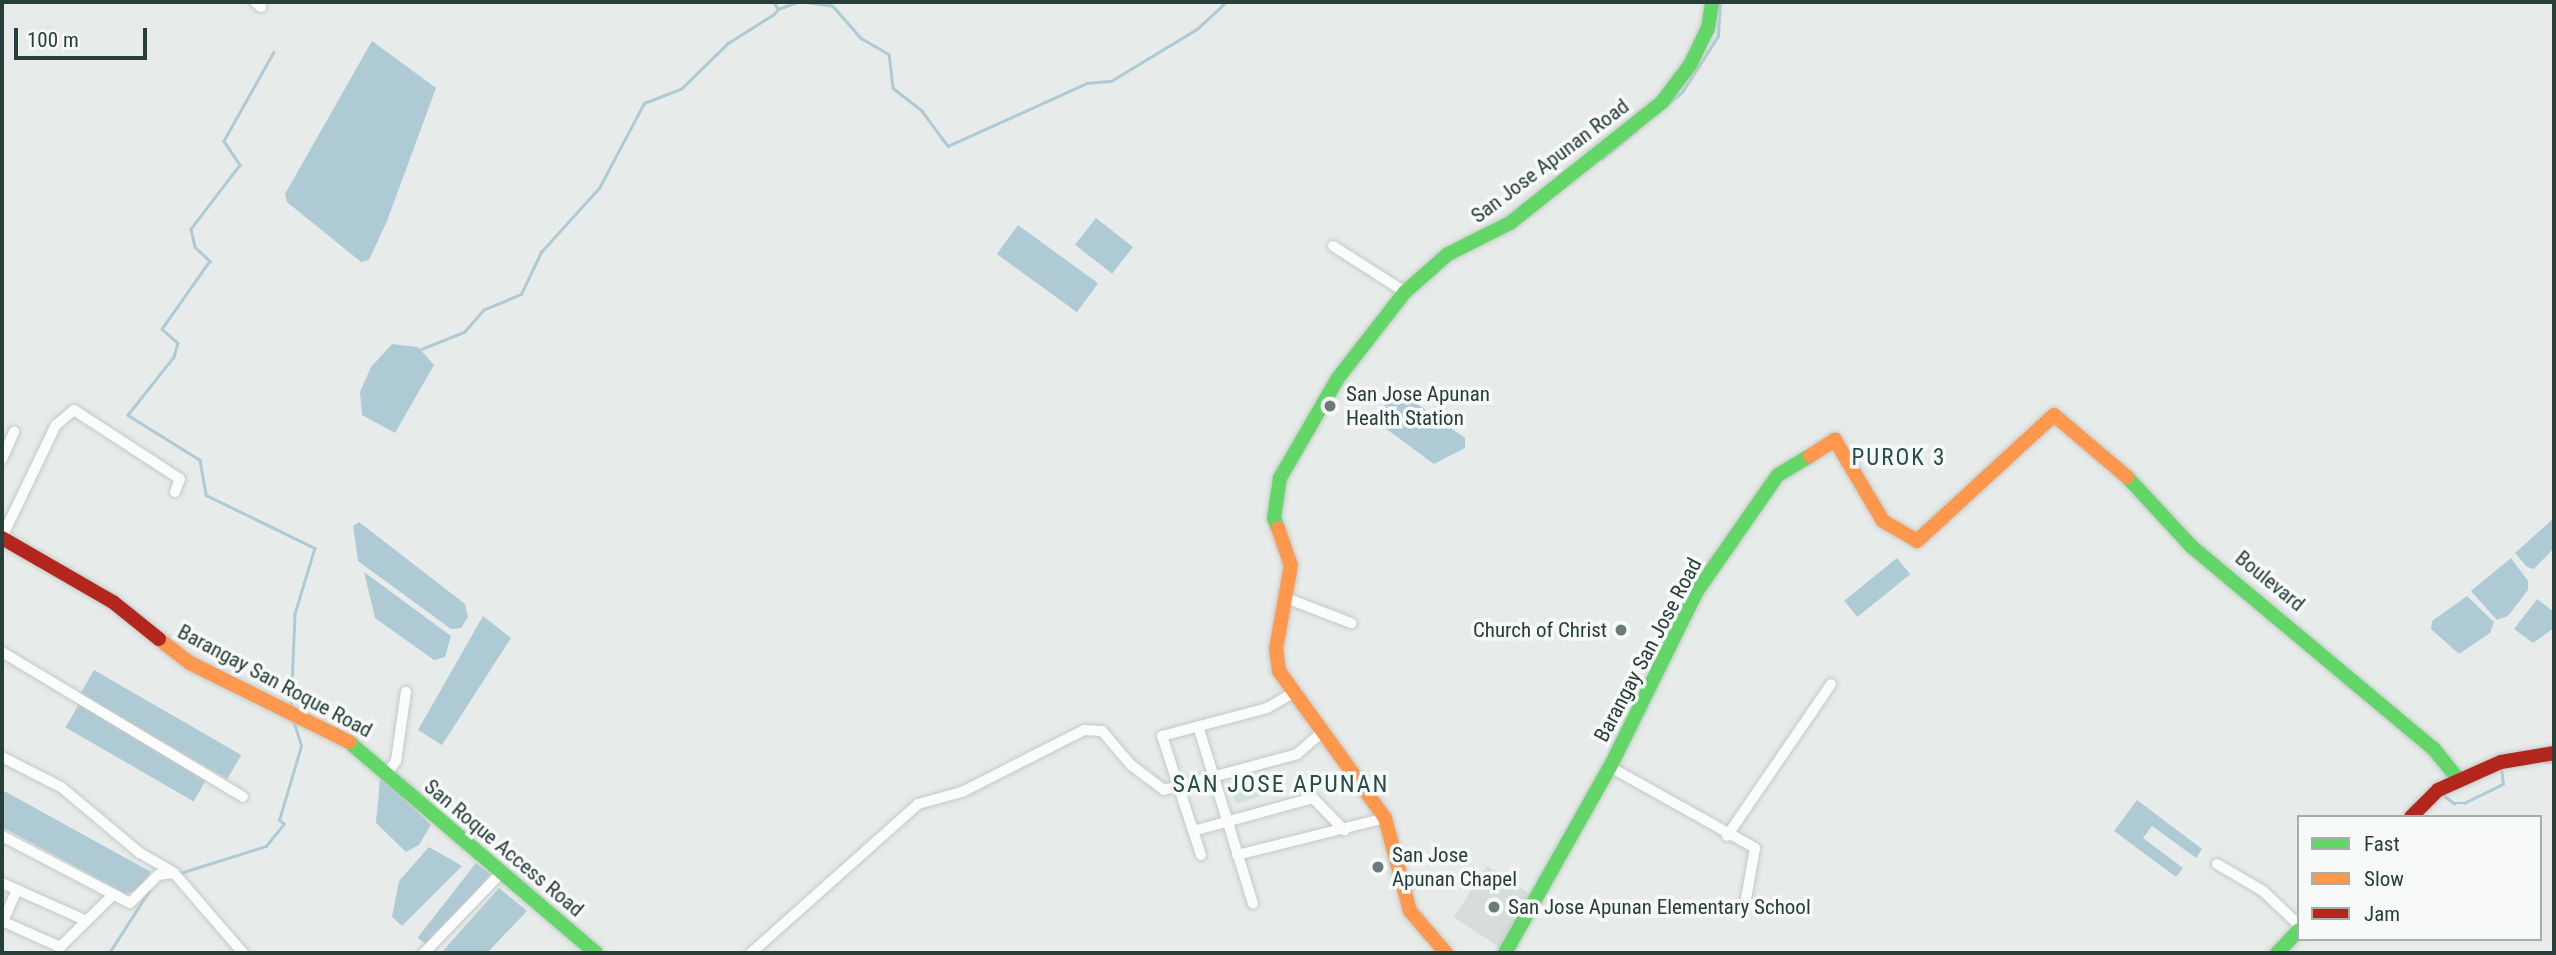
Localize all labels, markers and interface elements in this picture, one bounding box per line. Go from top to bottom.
scale bar [18,14,150,58]
text: 100 m [27,28,79,52]
street label: San Jose Apunan Road [1466,94,1634,228]
place label: San Jose Apunan Health Station [1346,381,1490,431]
marker: San Jose Apunan Health Station [1320,396,1340,416]
district label: PUROK 3 [1852,444,1946,472]
street label: Boulevard [2230,545,2310,617]
street label: Barangay San Jose Road [1589,554,1707,746]
place label: Church of Christ [1473,617,1607,643]
street label: Barangay San Roque Road [173,619,377,743]
marker: Church of Christ [1613,622,1629,638]
district label: SAN JOSE APUNAN [1174,771,1388,799]
street label: San Roque Access Road [419,774,589,922]
legend [2297,815,2542,941]
text: Fast [2364,832,2400,856]
place label: San Jose Apunan Chapel [1392,842,1517,892]
marker: San Jose Apunan Chapel [1370,859,1386,875]
text: Slow [2364,867,2404,891]
place label: San Jose Apunan Elementary School [1508,894,1811,920]
marker: San Jose Apunan Elementary School [1486,899,1502,915]
text: Jam [2364,902,2400,926]

